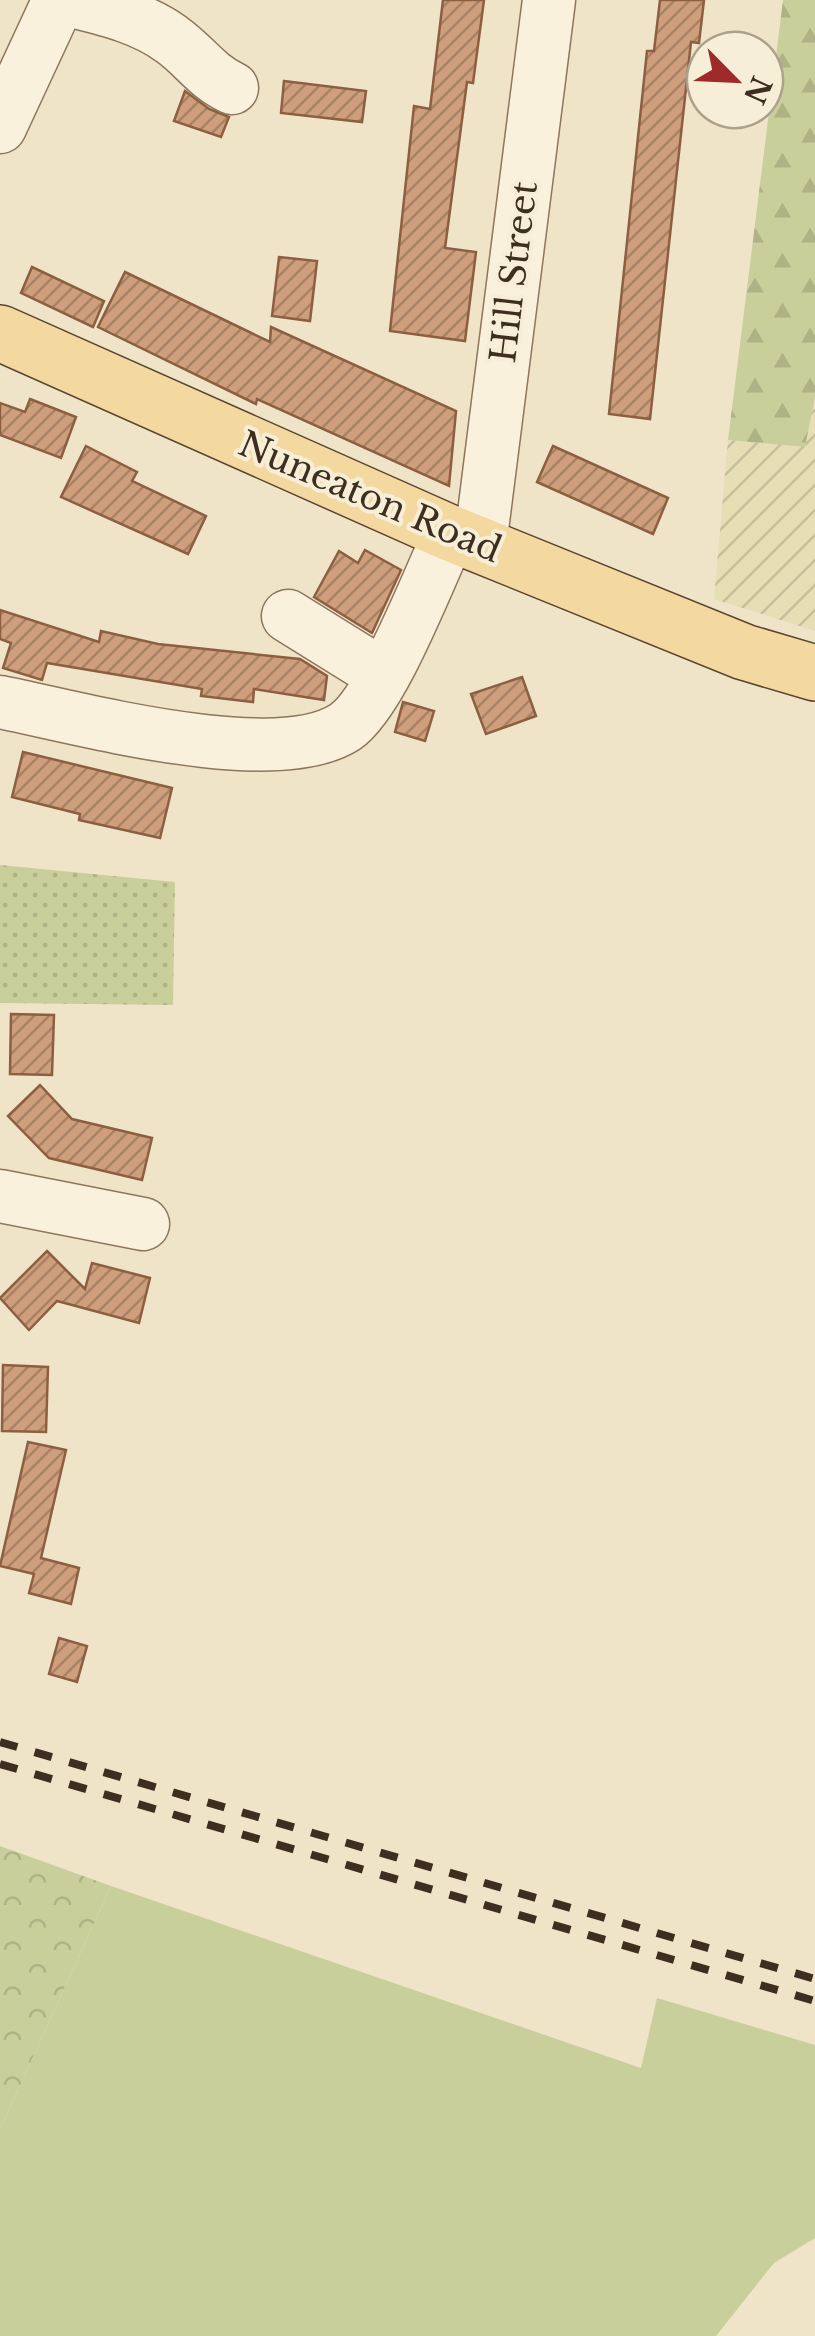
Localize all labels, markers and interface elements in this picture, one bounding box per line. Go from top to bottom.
north arrow [685,30,785,130]
text: N [736,71,779,109]
street label: Hill Street [481,179,546,365]
street label: Nuneaton Road [232,422,508,571]

